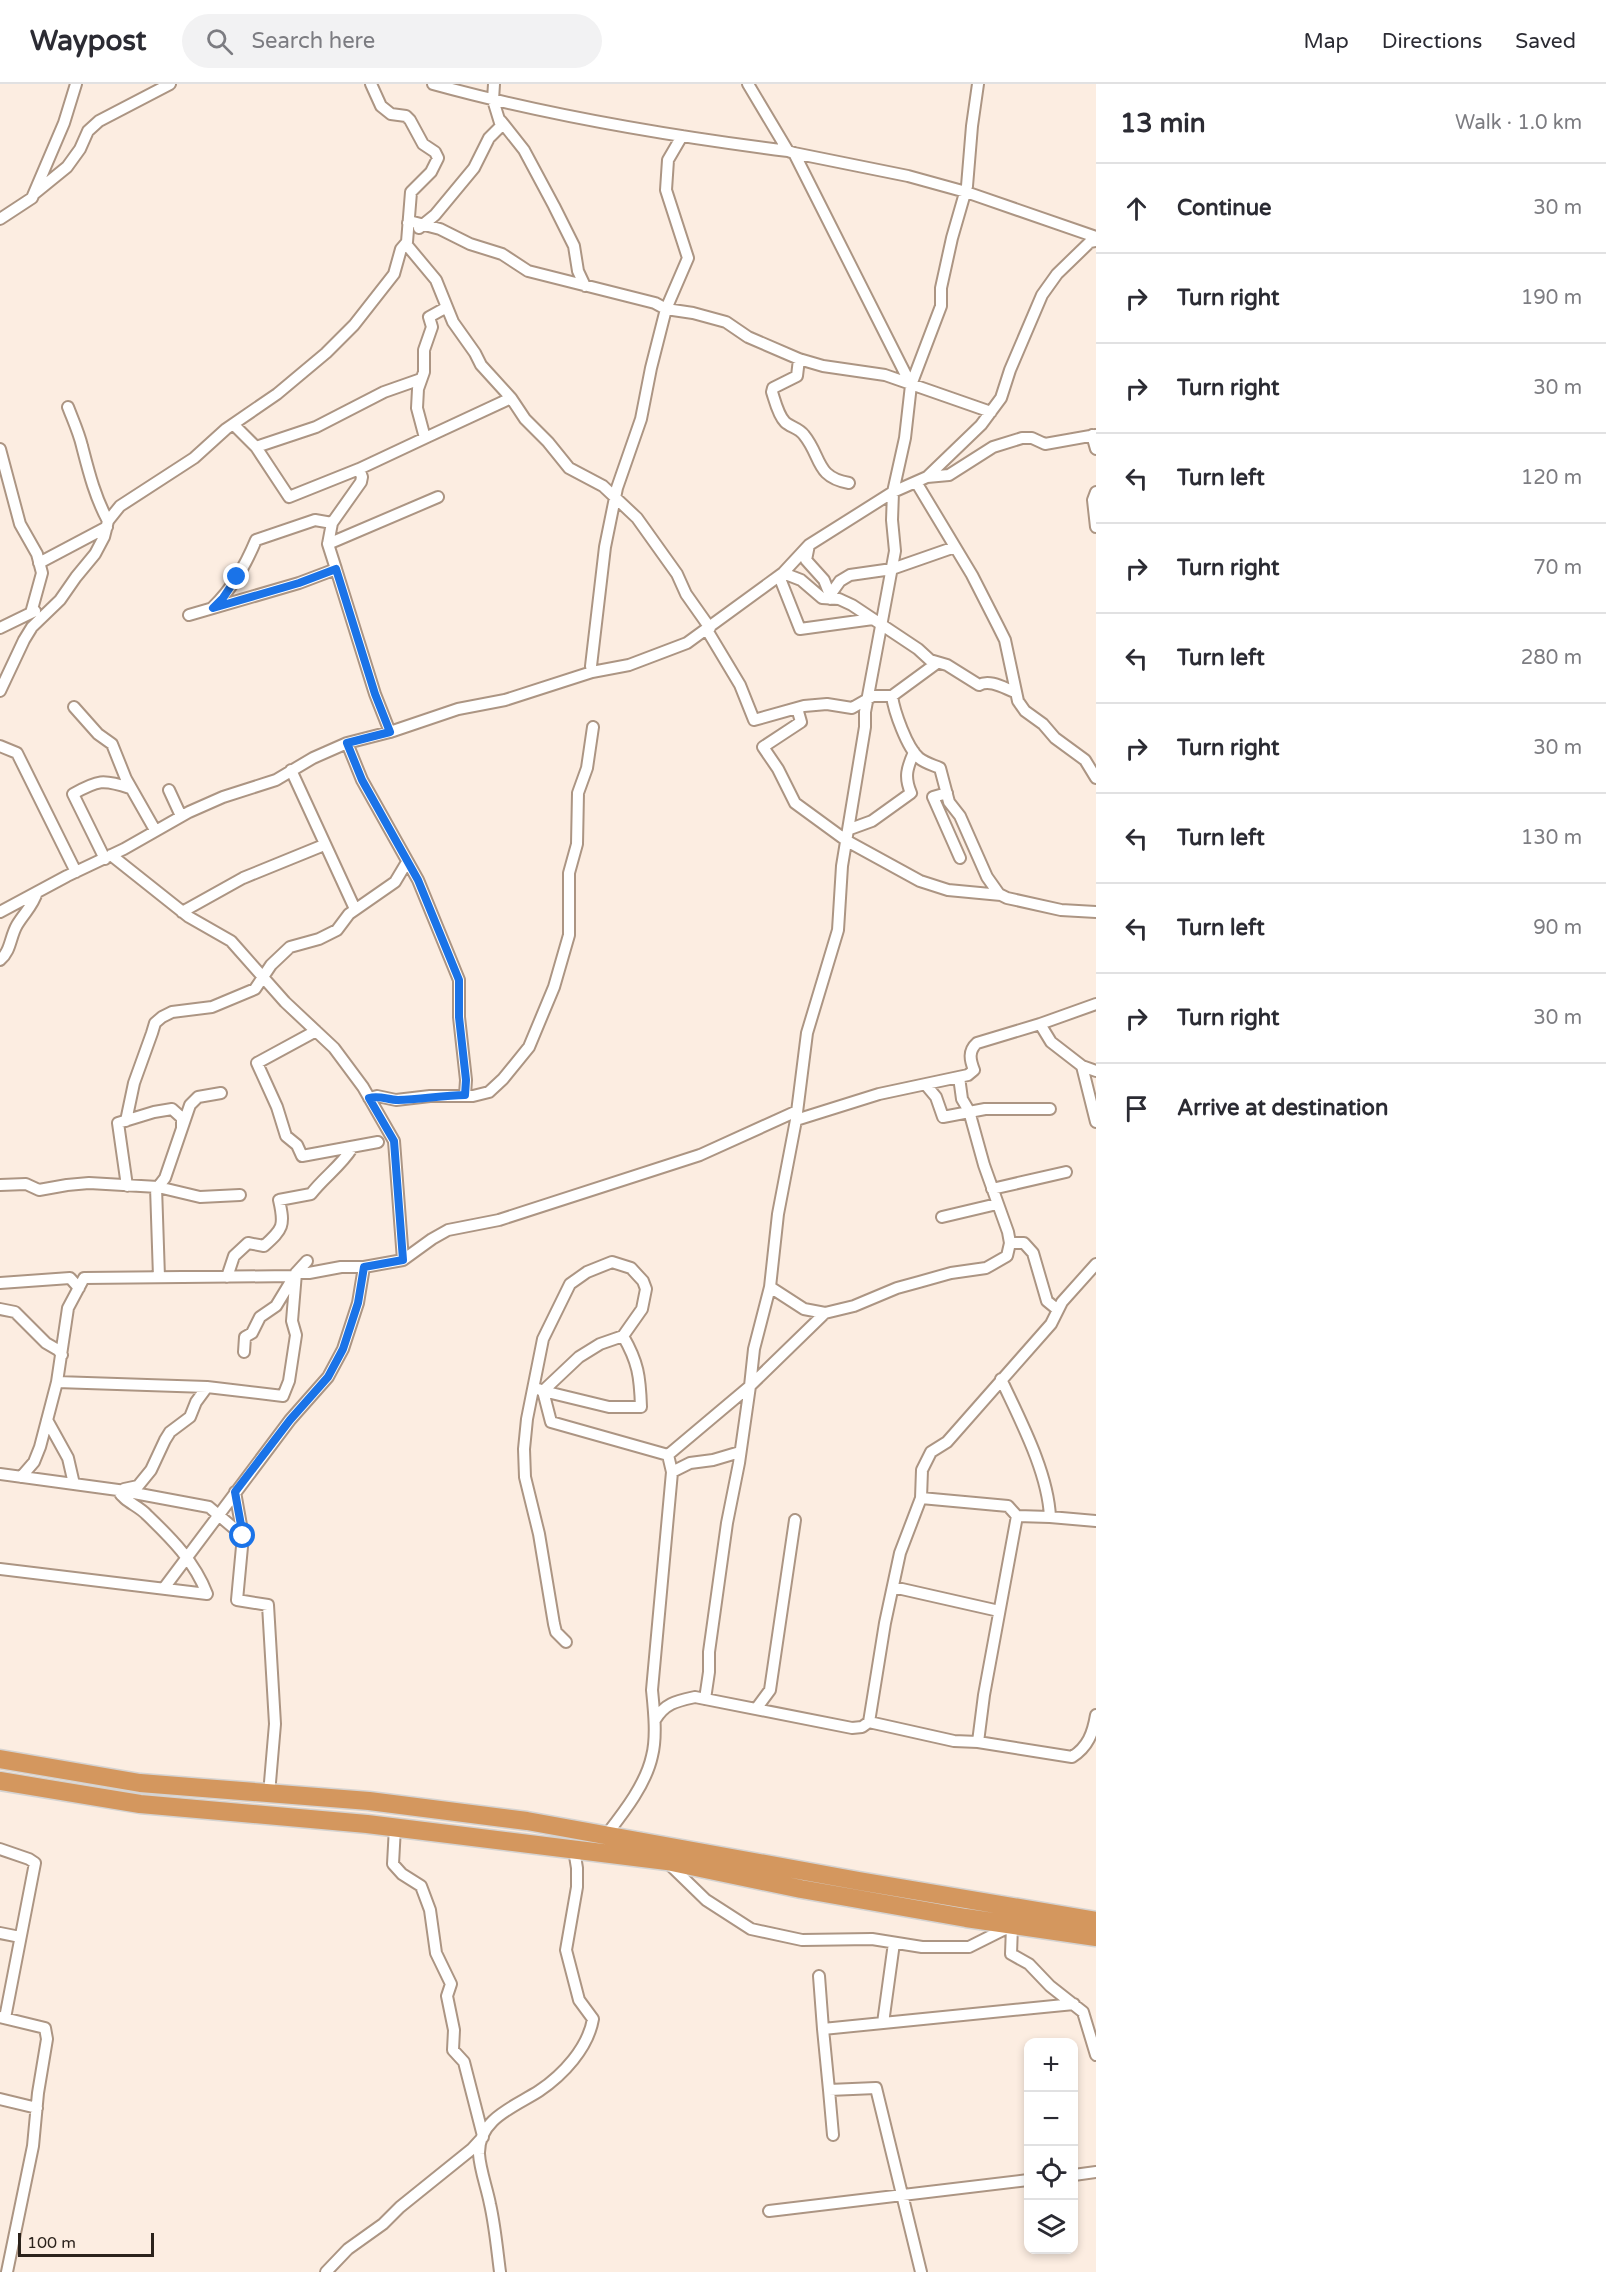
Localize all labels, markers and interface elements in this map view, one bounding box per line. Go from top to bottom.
search box [182,14,602,68]
text: Waypost [30,24,146,58]
icon: search [203,25,236,58]
text: Search here [251,28,375,54]
text: Map [1303,29,1349,54]
text: Directions [1382,29,1482,54]
text: Saved [1515,29,1576,54]
text: 13 min [1120,108,1206,139]
text: Walk · 1.0 km [1455,111,1582,135]
icon: ahead [1120,192,1153,225]
text: Continue [1177,195,1272,221]
text: 30 m [1533,196,1582,220]
icon: right [1120,282,1153,315]
text: Turn right [1177,285,1279,311]
text: 190 m [1521,286,1582,310]
icon: right [1120,372,1153,405]
text: Turn right [1177,375,1279,401]
text: 30 m [1533,376,1582,400]
icon: left [1120,462,1153,495]
text: Turn left [1177,465,1265,491]
text: 120 m [1521,466,1582,490]
icon: right [1120,552,1153,585]
text: Turn right [1177,555,1279,581]
text: 70 m [1533,556,1582,580]
route end [223,563,249,589]
icon: left [1120,642,1153,675]
text: Turn left [1177,645,1265,671]
text: 280 m [1521,646,1582,670]
icon: right [1120,732,1153,765]
text: Turn right [1177,735,1279,761]
text: 30 m [1533,736,1582,760]
icon: left [1120,822,1153,855]
text: Turn left [1177,825,1265,851]
text: 130 m [1521,826,1582,850]
icon: left [1120,912,1153,945]
text: Turn left [1177,915,1265,941]
text: 90 m [1533,916,1582,940]
icon: right [1120,1002,1153,1035]
text: Turn right [1177,1005,1279,1031]
text: 30 m [1533,1006,1582,1030]
icon: arrive [1120,1092,1153,1125]
text: Arrive at destination [1177,1095,1388,1121]
route start [229,1522,255,1548]
map controls [1024,2038,1078,2254]
button: + [1024,2038,1078,2092]
button: − [1024,2092,1078,2146]
button: locate [1024,2146,1078,2200]
button: layers [1024,2200,1078,2254]
scale bar [18,2230,154,2258]
text: 100 m [27,2233,76,2253]

